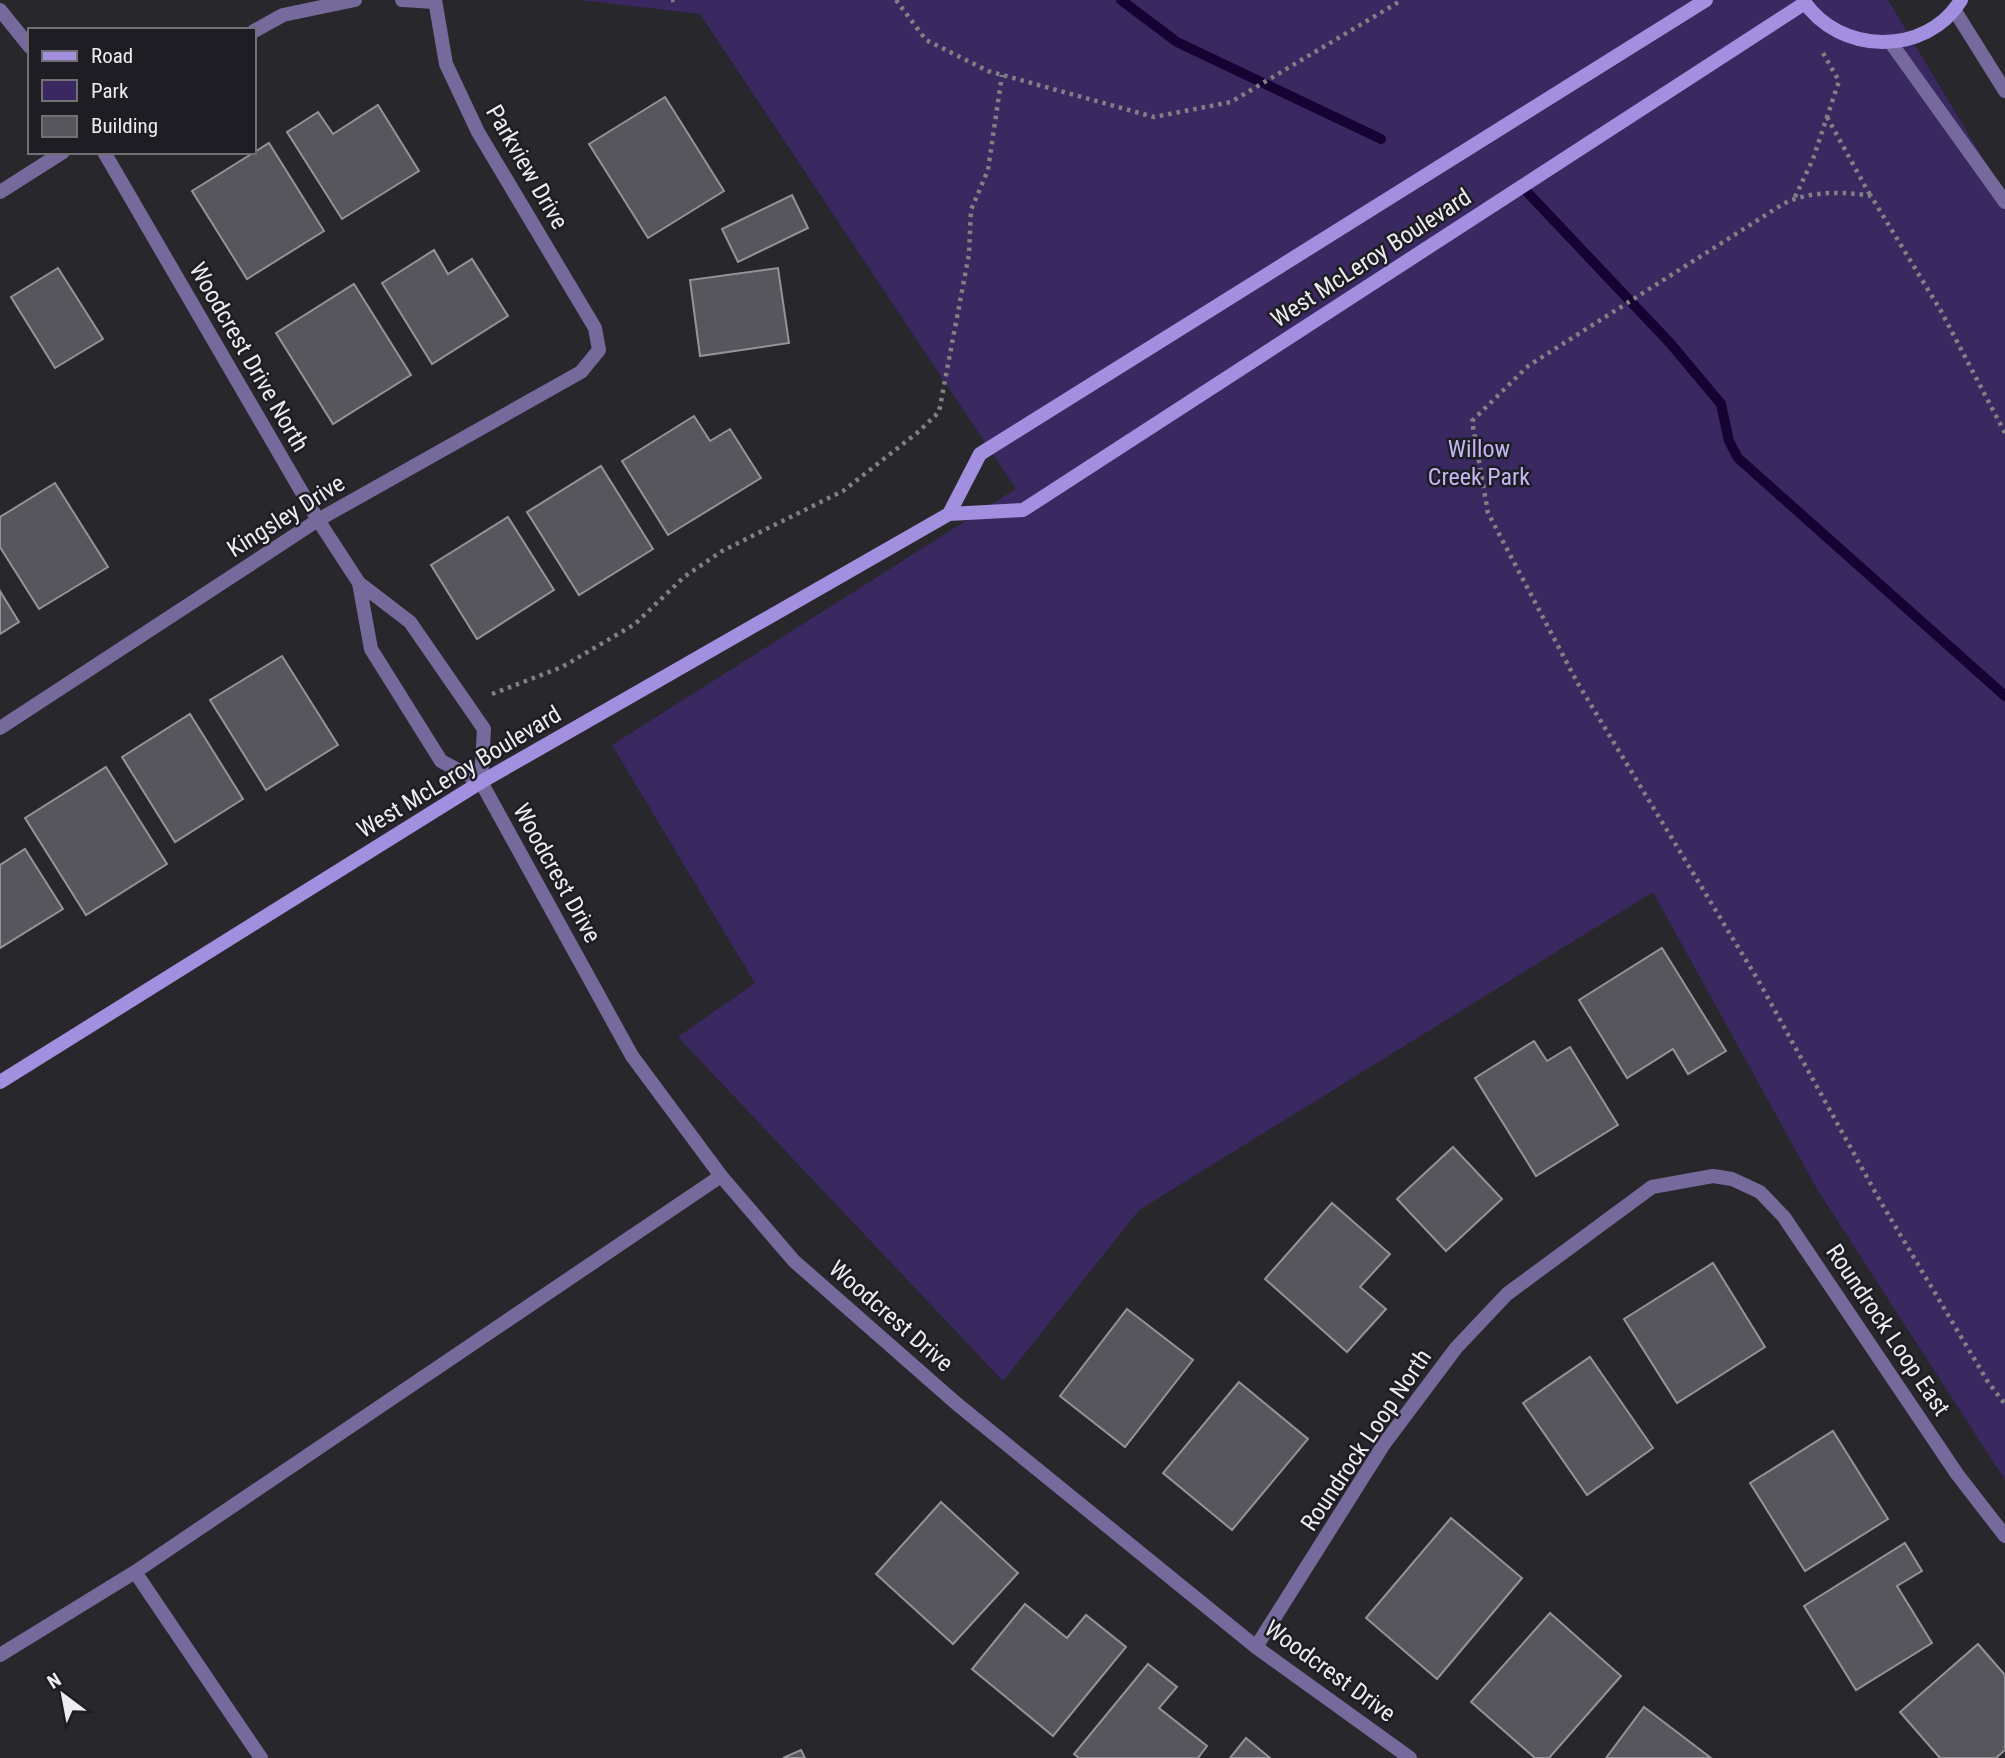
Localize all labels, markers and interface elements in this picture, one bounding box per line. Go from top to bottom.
legend [28,28,256,154]
text: Road [91,44,133,68]
text: Park [91,79,129,103]
street label: Parkview Drive [480,100,574,234]
text: Building [91,114,158,138]
street label: West McLeroy Boulevard [1266,183,1476,333]
street label: Woodcrest Drive North [183,257,315,457]
park label: Willow Creek Park [1428,435,1530,491]
street label: Kingsley Drive [222,469,350,563]
street label: West McLeroy Boulevard [352,700,566,844]
street label: Woodcrest Drive [507,799,607,947]
street label: Roundrock Loop East [1820,1239,1956,1421]
street label: Woodcrest Drive [823,1255,959,1377]
street label: Roundrock Loop North [1295,1344,1437,1536]
street label: Woodcrest Drive [1259,1614,1401,1728]
north arrow [28,1660,98,1730]
text: N [43,1668,65,1694]

